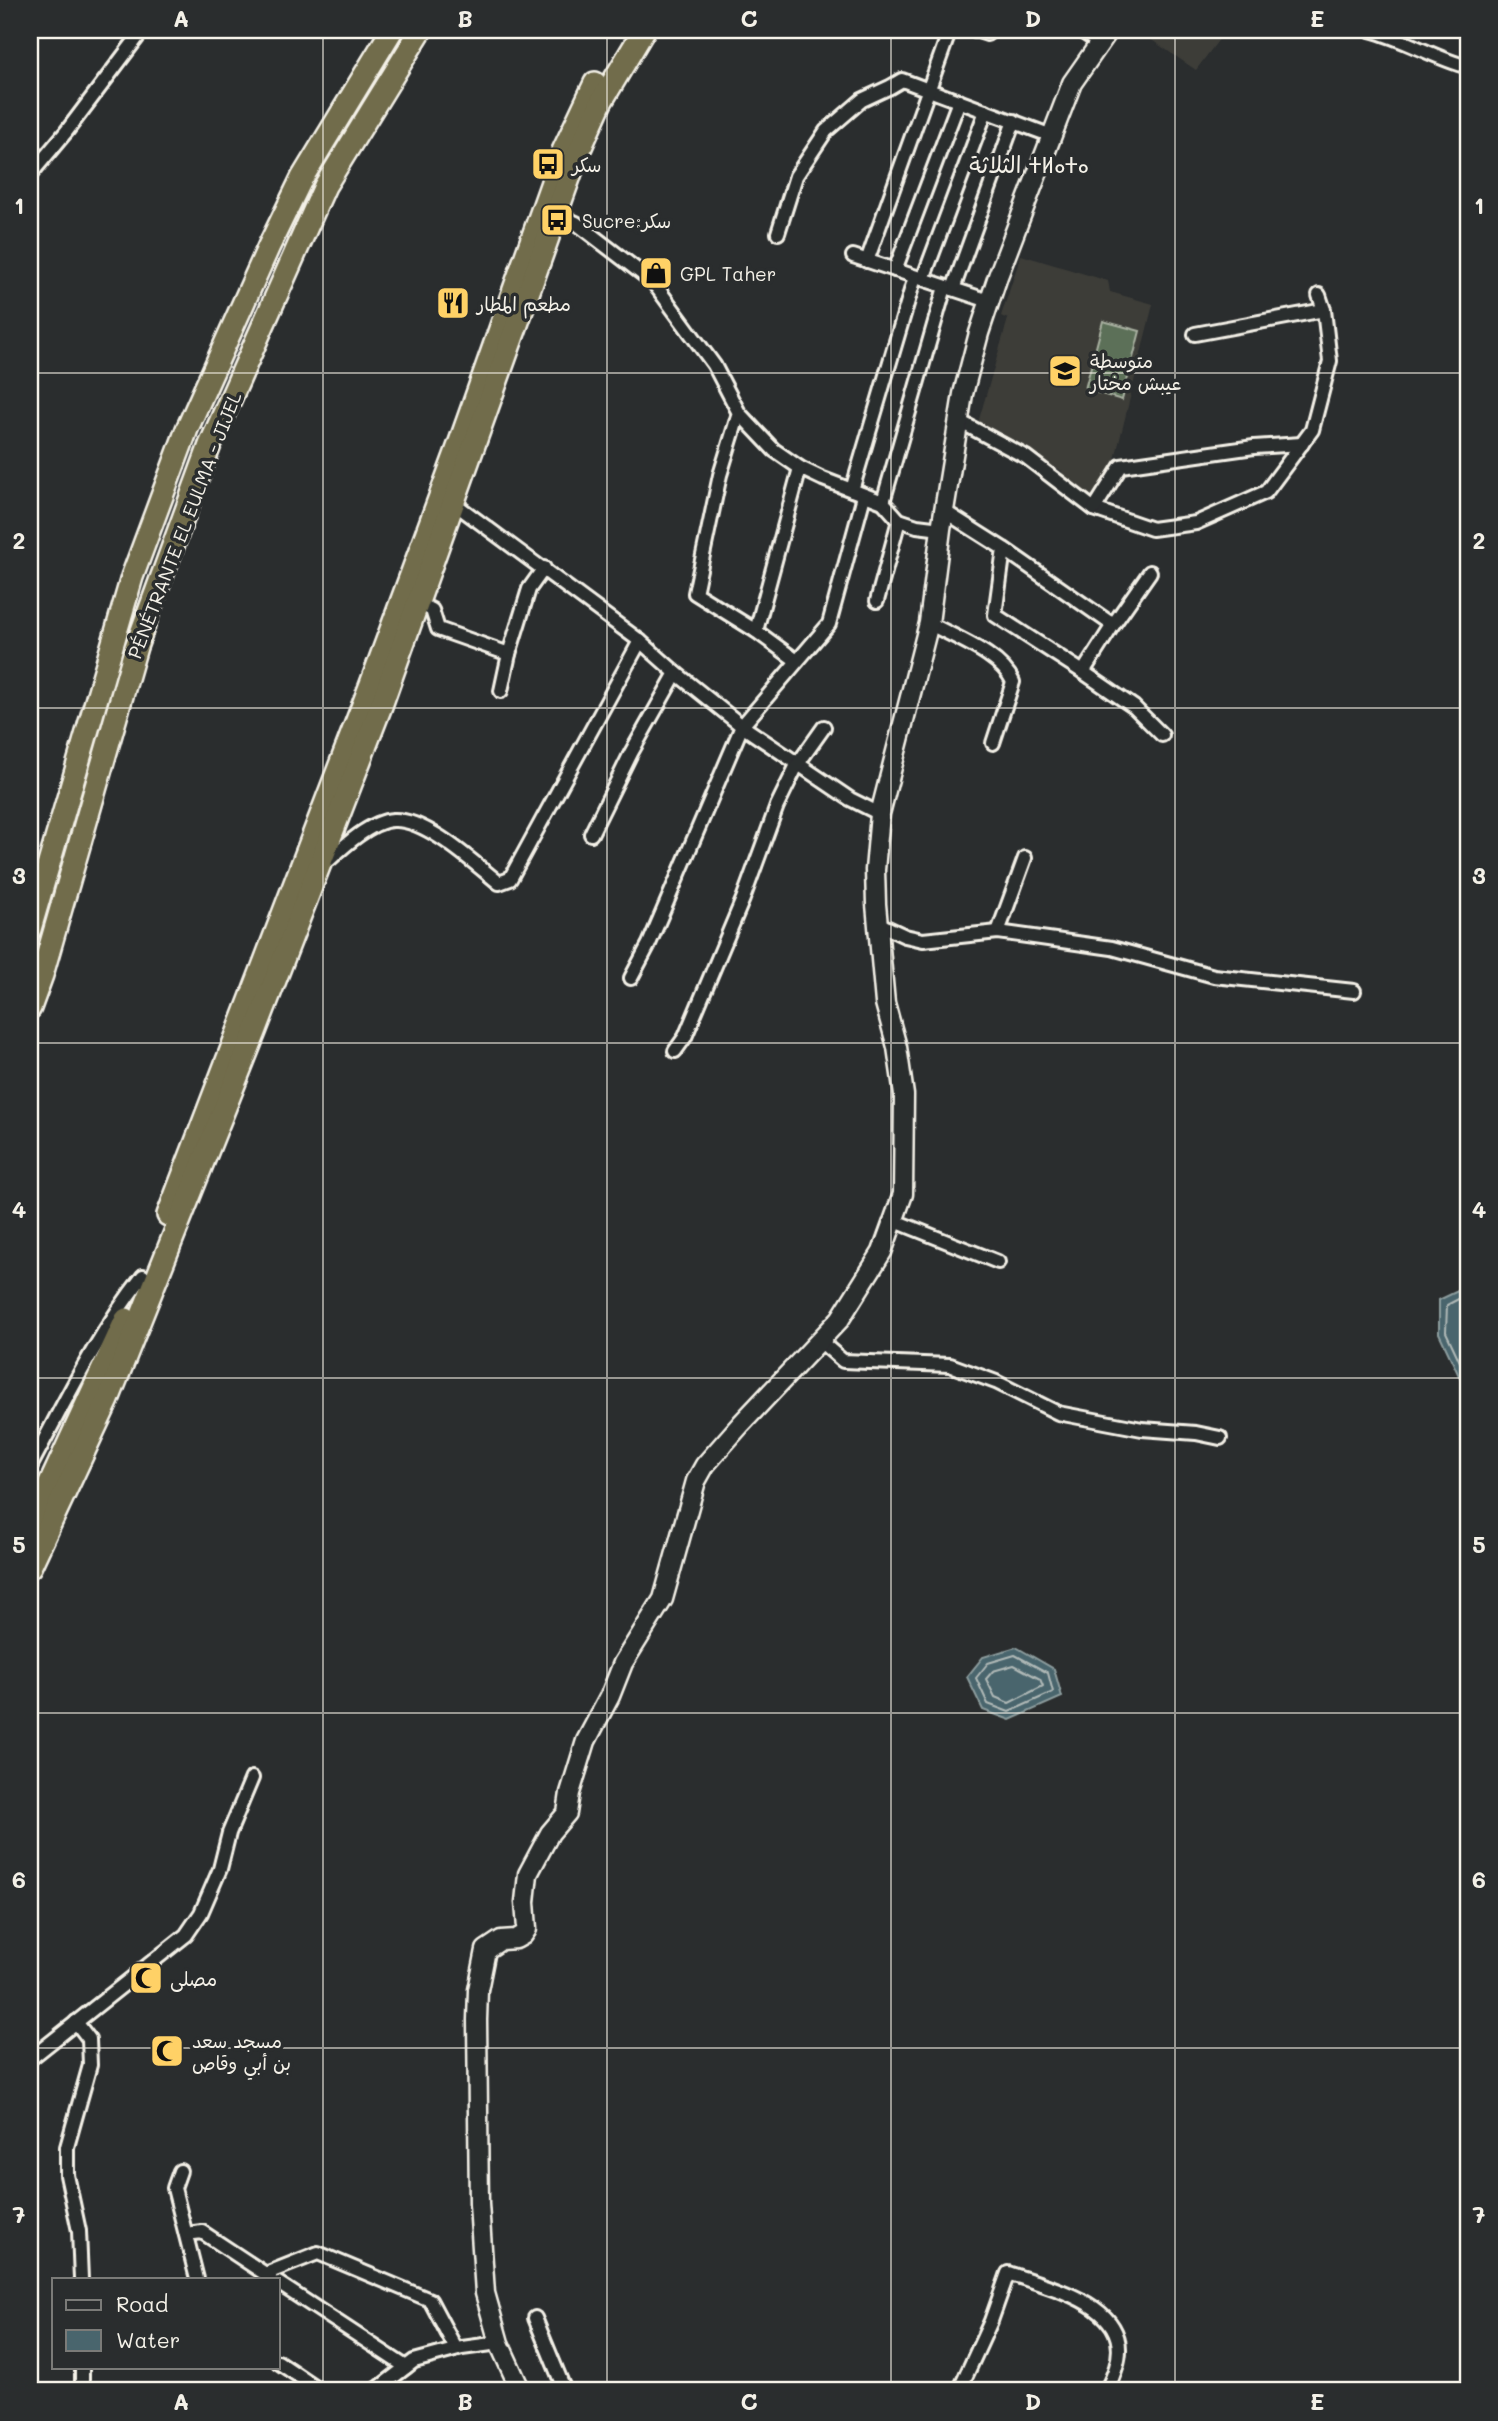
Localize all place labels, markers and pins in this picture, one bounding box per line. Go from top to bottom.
bus stop icon: سكر [529,145,567,183]
place label: سكر [570,152,601,177]
bus stop icon: Sucre;سكر [538,201,576,239]
place label: Sucre;سكر [582,208,671,233]
shop icon: GPL Taher [637,254,675,292]
place label: GPL Taher [680,261,776,286]
restaurant icon: مطعم المطار [434,284,472,322]
place label: مطعم المطار [475,291,571,319]
place label: متوسطة عيبش مختار [1088,348,1181,395]
school or university icon: متوسطة عيبش مختار [1046,352,1084,390]
mosque icon: مصلى [127,1959,165,1997]
place label: مصلى [170,1966,217,1992]
place label: مسجد سعد بن أبي وقاص [192,2028,291,2080]
mosque icon: مسجد سعد بن أبي وقاص [148,2032,186,2070]

